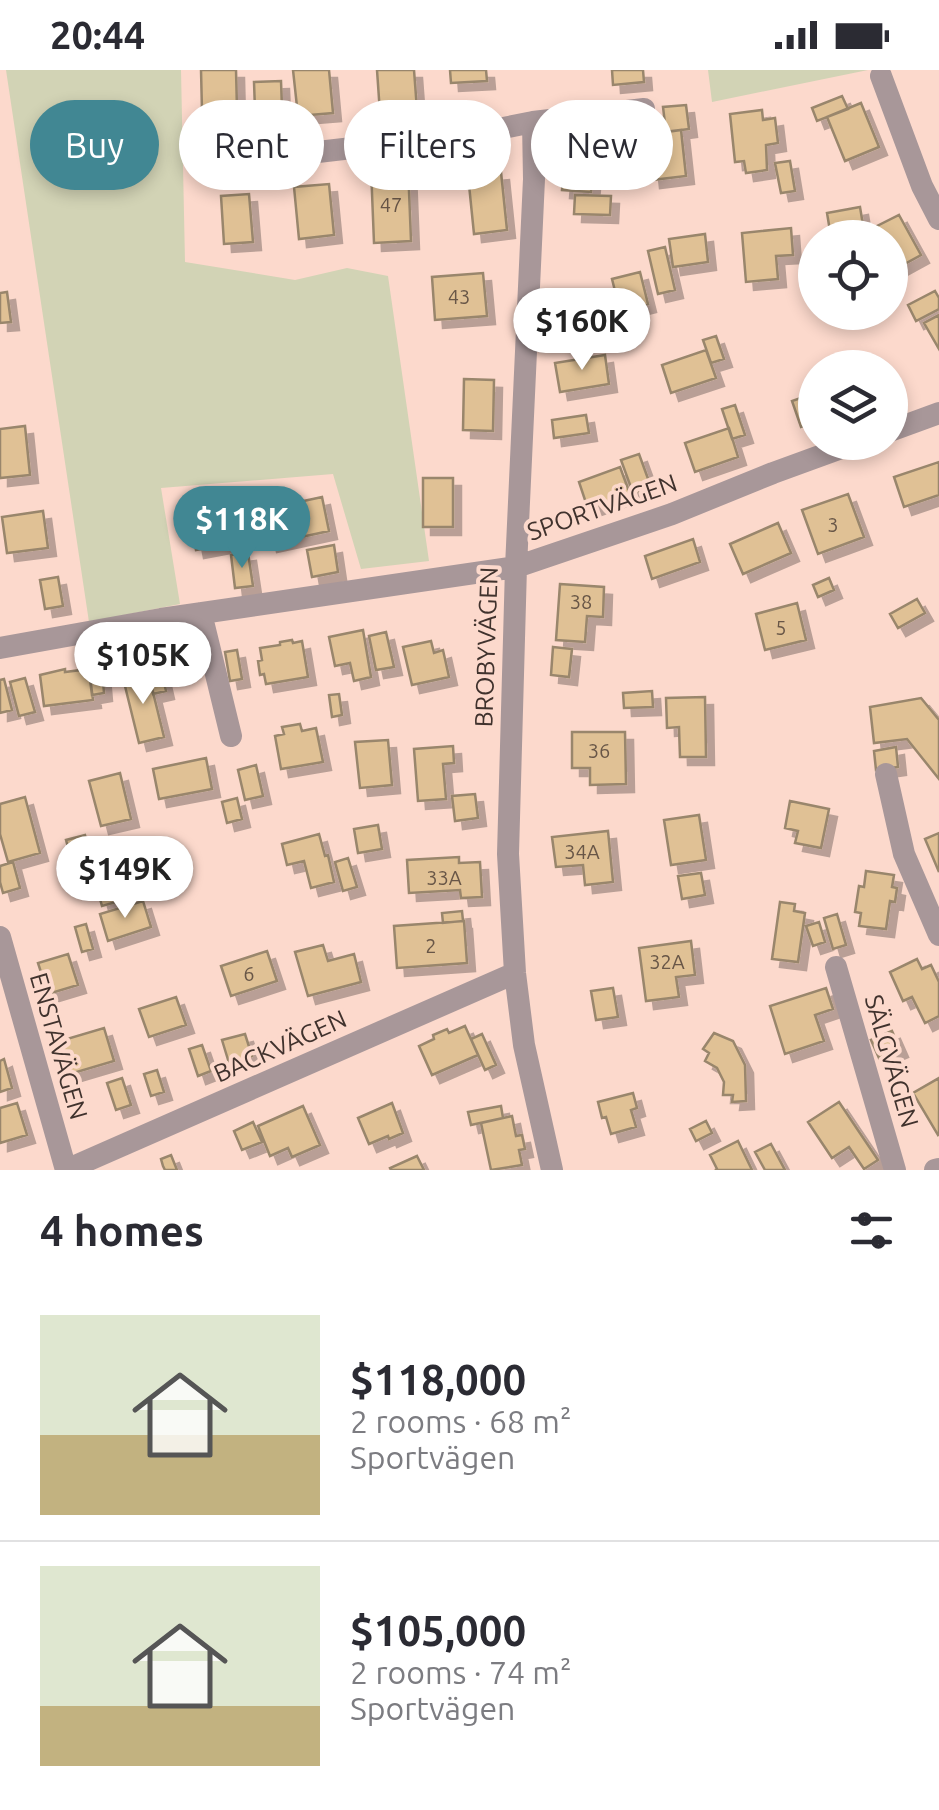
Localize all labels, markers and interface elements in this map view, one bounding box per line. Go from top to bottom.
text: 20:44 [50,14,145,56]
chip: Buy [30,100,159,190]
chip: Rent [179,100,324,190]
chip: Filters [344,100,511,190]
chip: New [531,100,673,190]
house number: 47 [380,193,402,216]
map controls [798,220,908,460]
button: locate [798,220,908,330]
house number: 43 [448,285,470,308]
pin: $160K [512,288,652,373]
text: $160K [535,302,629,338]
button: layers [798,350,908,460]
street label: SPORTVÄGEN [523,468,681,546]
pin: $118K [172,486,312,571]
text: $118K [195,500,289,536]
house number: 3 [827,513,839,536]
street label: BROBYVÄGEN [469,566,503,728]
house number: 38 [570,590,592,613]
house number: 5 [775,616,787,639]
pin: $105K [73,622,213,707]
text: $105K [96,636,190,672]
house number: 36 [588,739,610,762]
pin: $149K [55,836,195,921]
house number: 34A [564,840,600,863]
text: $149K [78,850,172,886]
house number: 33A [426,866,462,889]
house number: 2 [425,934,437,957]
house number: 32A [649,950,685,973]
house number: 6 [243,962,255,985]
street label: ENSTAVÄGEN [25,969,93,1123]
street label: SÄLGVÄGEN [860,991,924,1131]
street label: BACKVÄGEN [209,1004,351,1088]
icon: filters [844,1203,899,1258]
text: 4 homes [40,1207,204,1254]
icon: home [120,1355,240,1475]
text: $118,000 [350,1356,526,1403]
text: 2 rooms · 68 m² [350,1403,571,1439]
text: Sportvägen [350,1439,515,1475]
icon: home [120,1606,240,1726]
text: $105,000 [350,1607,526,1654]
text: 2 rooms · 74 m² [350,1654,571,1690]
text: Sportvägen [350,1690,515,1726]

